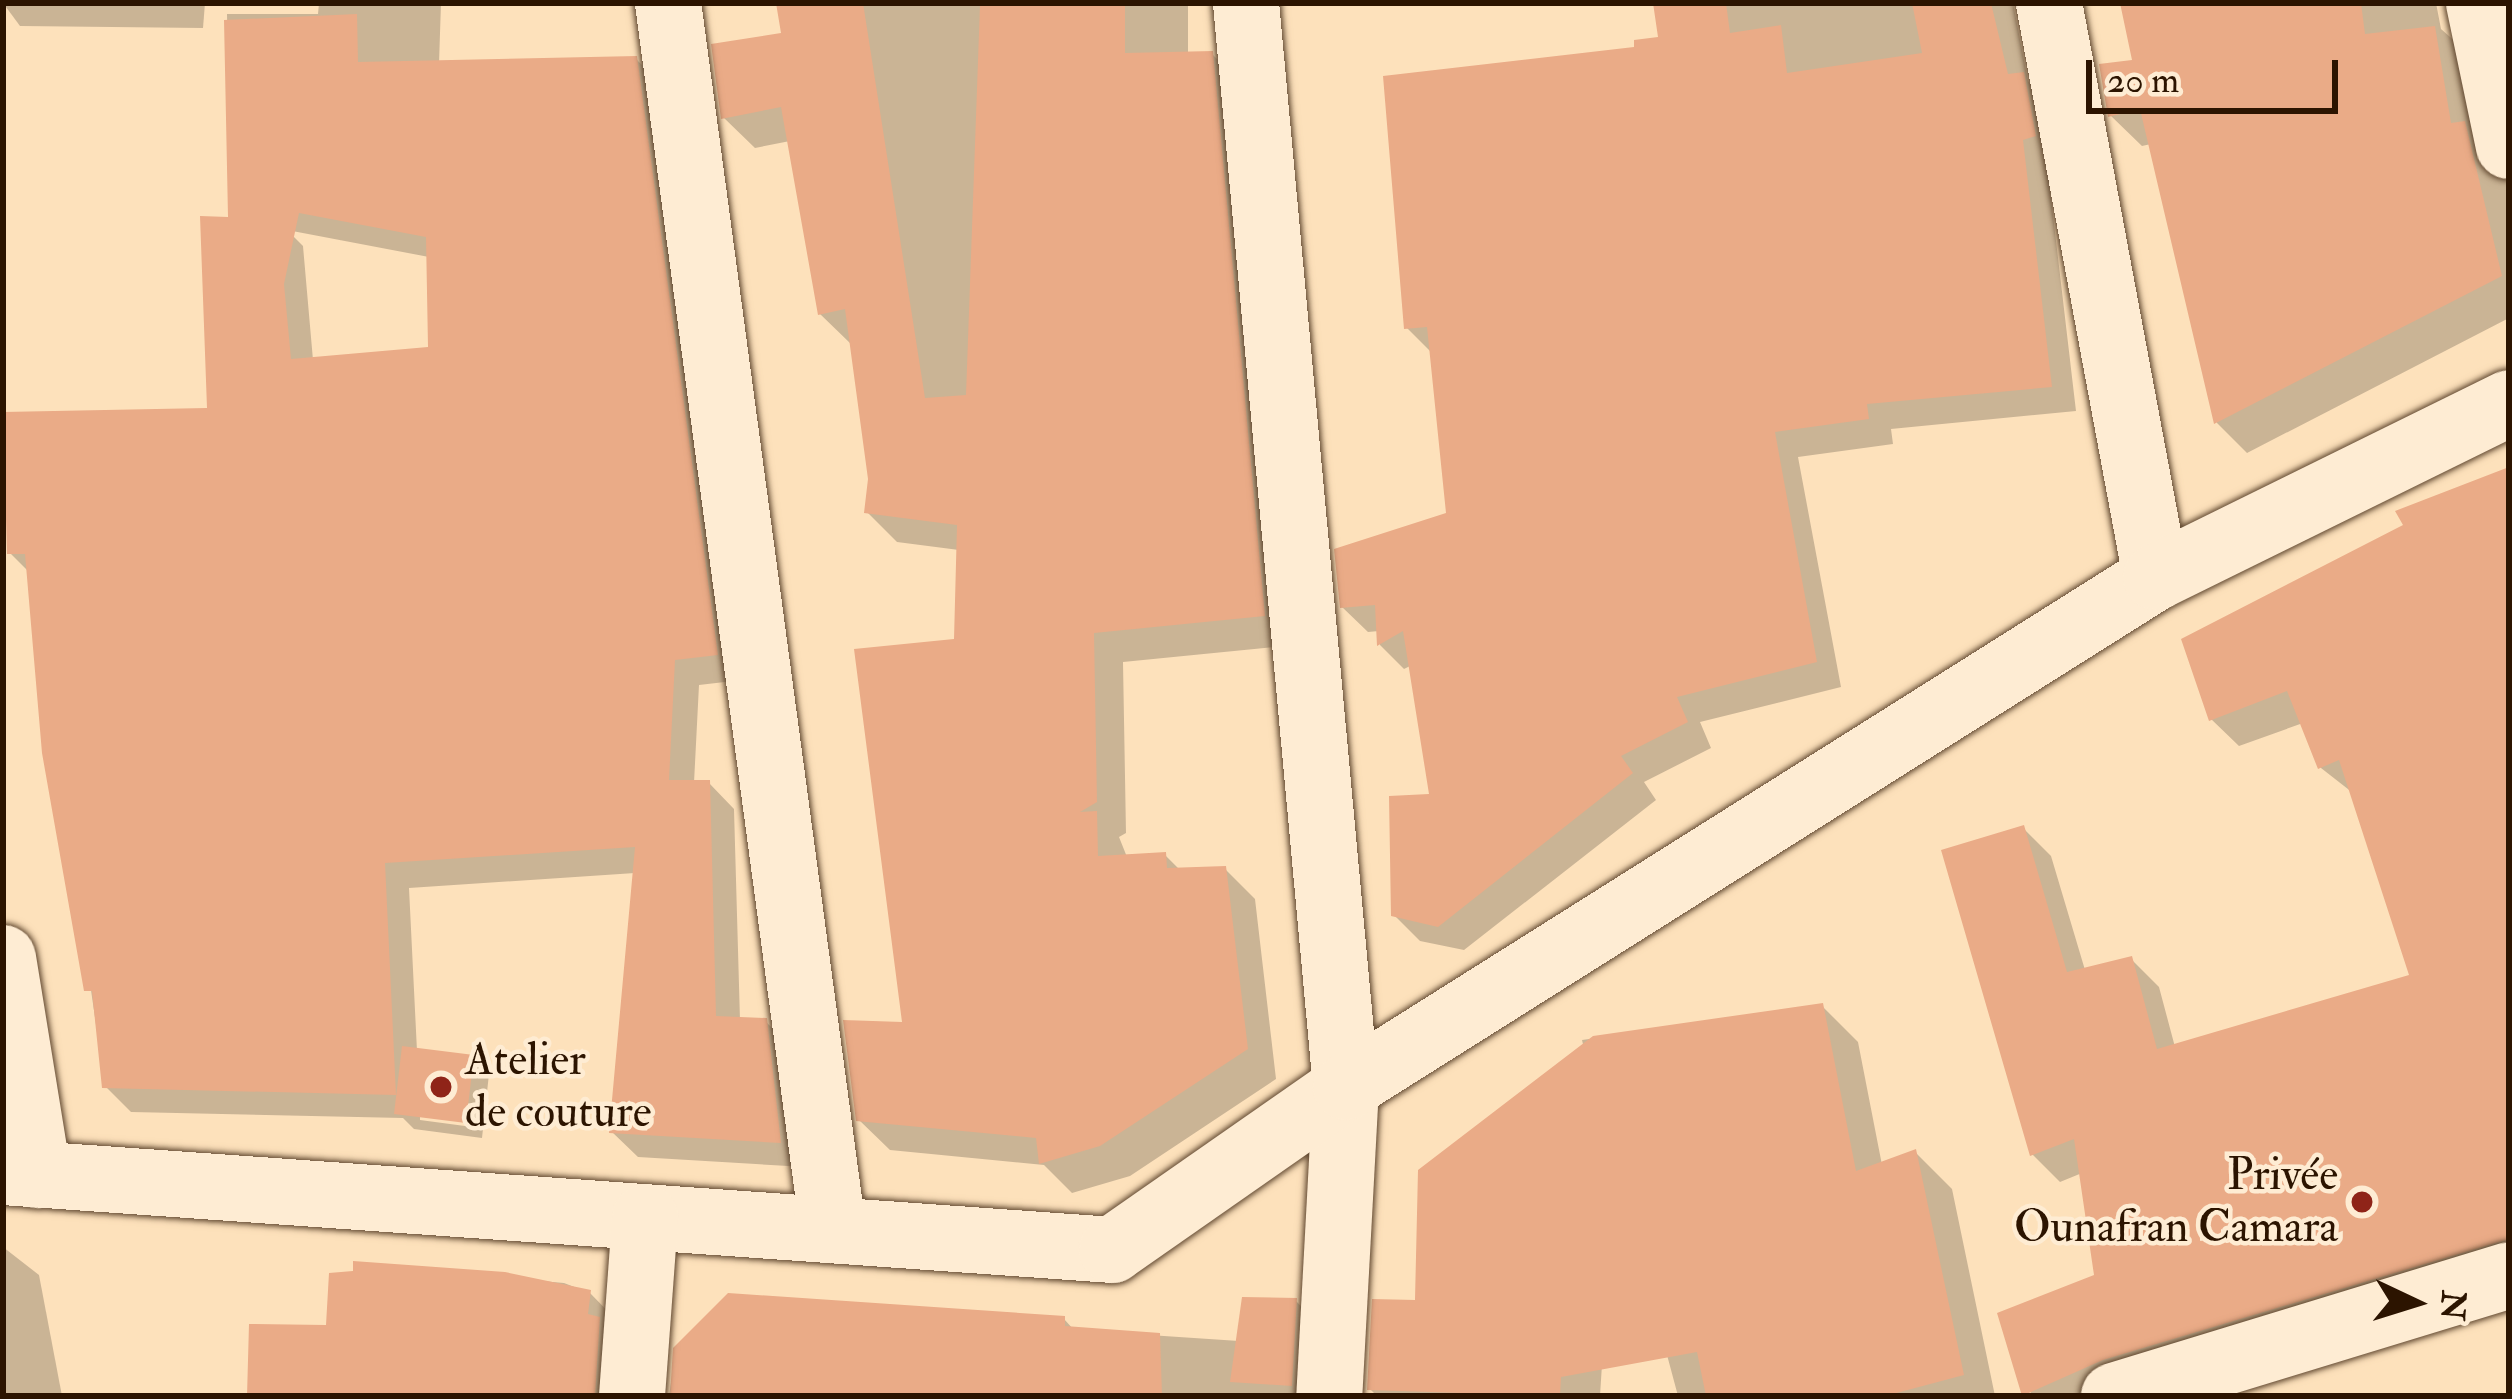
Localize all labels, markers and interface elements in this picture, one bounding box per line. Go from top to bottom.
scale bar [2092,36,2344,110]
text: 20 m [2107,58,2179,103]
place label: Atelier de couture [465,1034,652,1140]
marker: Atelier de couture [428,1074,454,1100]
place label: Privée Ounafran Camara [2014,1149,2338,1255]
marker: Privée Ounafran Camara [2349,1189,2375,1215]
north arrow [2356,1243,2476,1363]
text: N [2431,1289,2474,1322]

